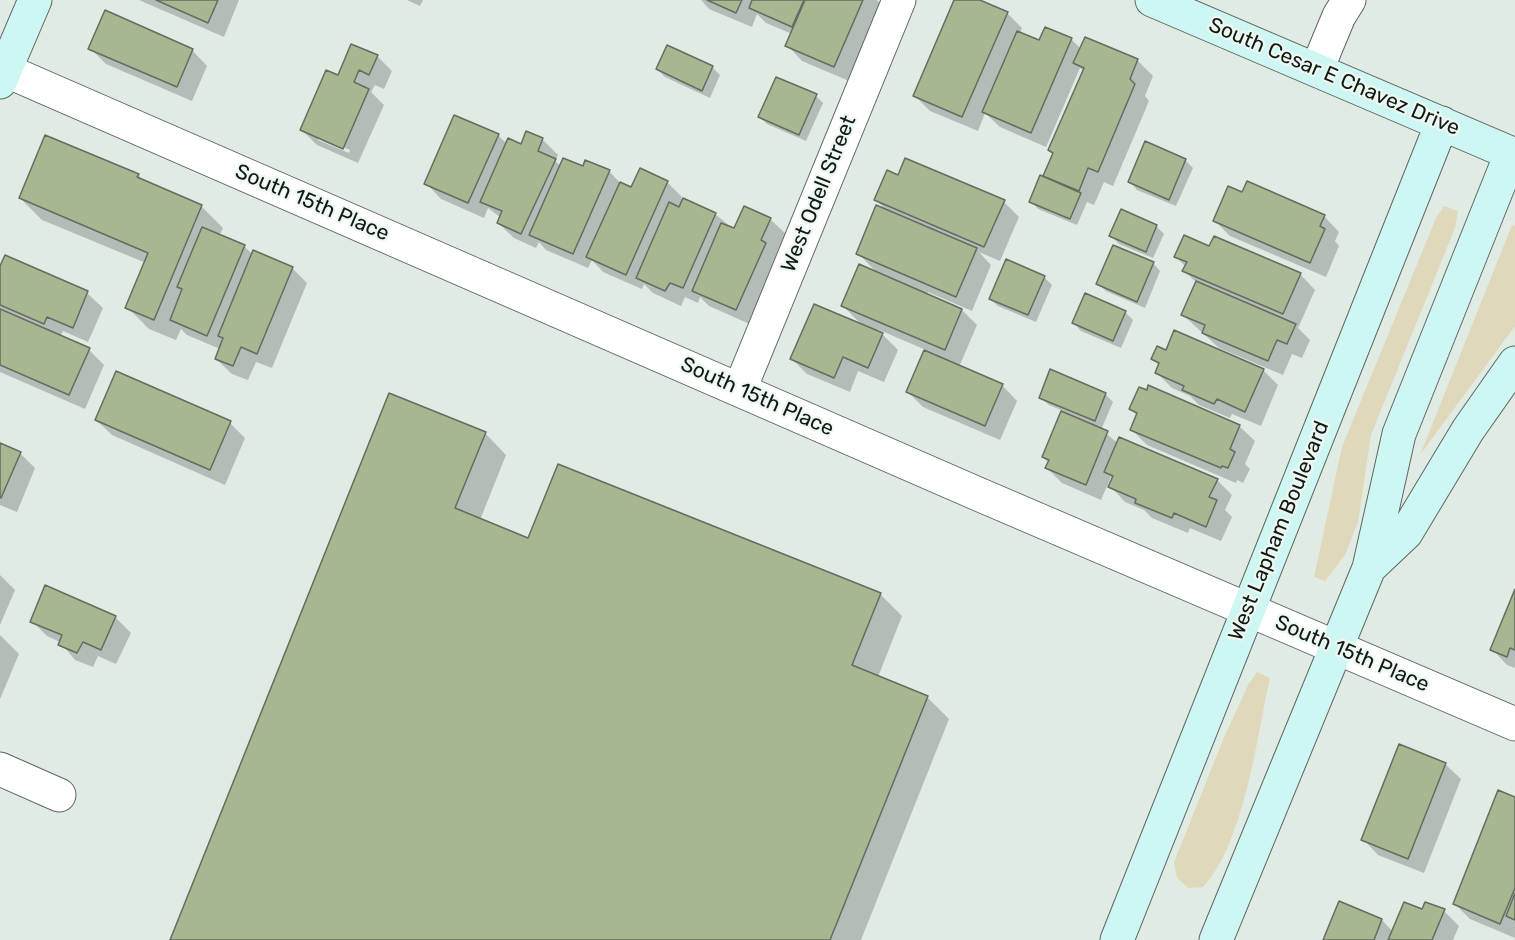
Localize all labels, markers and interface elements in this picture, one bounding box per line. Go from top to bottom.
street label: South Cesar E Chavez Drive [1205,13,1463,141]
street label: West Odell Street [776,112,862,276]
street label: South 15th Place [231,159,393,247]
street label: South 15th Place [676,352,838,442]
street label: West Lapham Boulevard [1223,418,1335,644]
street label: South 15th Place [1271,610,1433,698]

